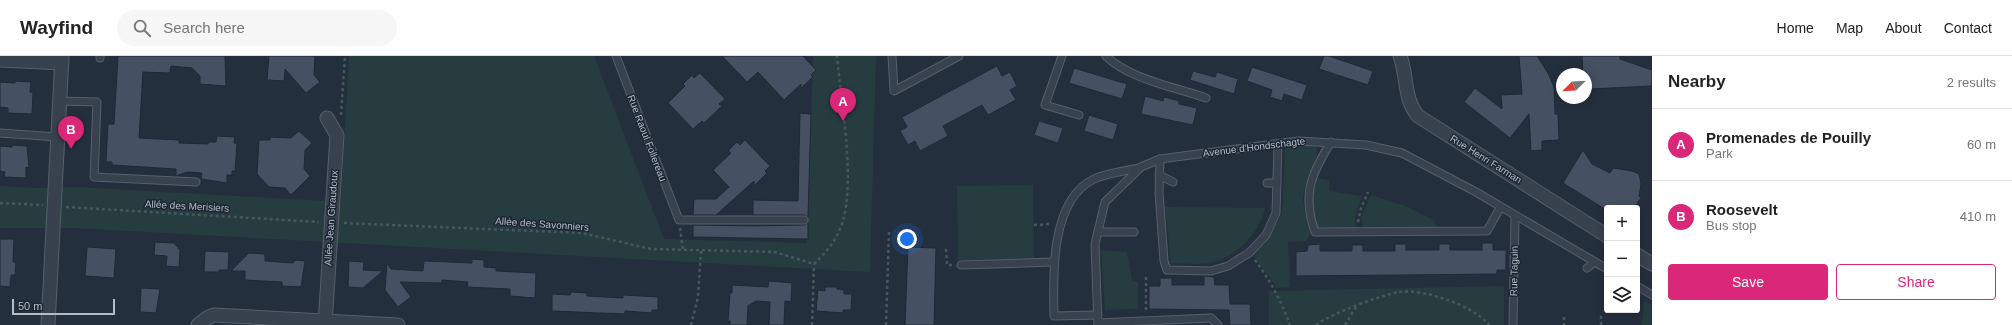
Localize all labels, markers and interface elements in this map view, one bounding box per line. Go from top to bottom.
search box [117,10,397,46]
text: Wayfind [20,17,93,38]
icon: search [131,17,153,39]
text: Search here [163,19,245,36]
text: Home [1777,20,1814,36]
text: Map [1836,20,1863,36]
text: About [1885,20,1922,36]
text: Contact [1944,20,1992,36]
north arrow [1556,68,1592,104]
text: Nearby [1668,72,1726,91]
text: 2 results [1947,75,1996,90]
pin: A [830,88,856,121]
street label: Rue Raoul Follereau [625,93,669,183]
pin: B [58,116,84,149]
text: Promenades de Pouilly [1706,129,1871,146]
street label: Rue Henri Farman [1448,133,1524,185]
street label: Avenue d'Hondschagte [1202,135,1306,159]
text: A [1676,137,1686,152]
text: 60 m [1967,137,1996,152]
text: Park [1706,146,1733,161]
street label: Allée Jean Giraudoux [322,170,340,266]
street label: Allée des Merisiers [145,198,229,214]
text: Roosevelt [1706,201,1778,218]
map controls [1604,205,1640,313]
button: + [1604,205,1640,241]
text: B [1676,209,1686,224]
text: 410 m [1960,209,1996,224]
street label: Allée des Savonniers [495,215,589,233]
text: Bus stop [1706,218,1757,233]
your location [897,229,917,249]
button: − [1604,241,1640,277]
street label: Rue Taguin [1508,246,1520,296]
button: Save [1668,264,1828,300]
button: Share [1836,264,1996,300]
button: layers [1604,277,1640,313]
scale bar [12,297,115,316]
text: 50 m [18,300,42,312]

